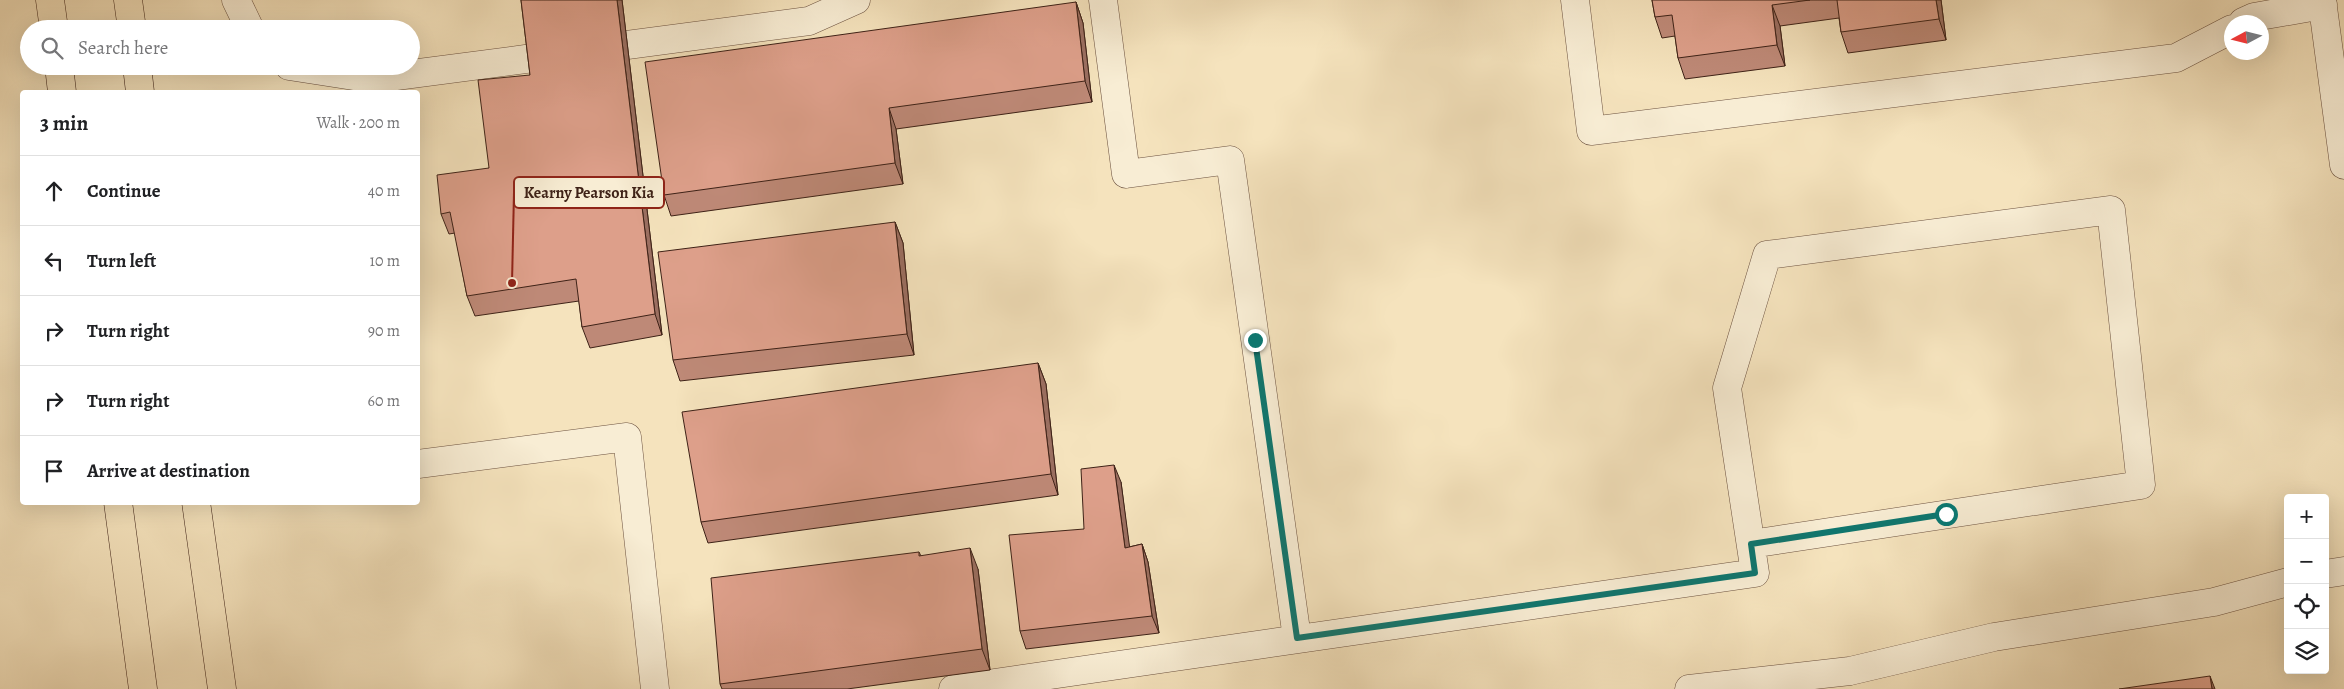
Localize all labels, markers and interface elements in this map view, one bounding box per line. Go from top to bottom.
north arrow [2224,15,2269,60]
search box [20,20,420,75]
icon: search [38,34,66,62]
text: Search here [78,35,168,61]
text: 3 min [40,109,88,137]
text: Walk · 200 m [316,112,400,134]
icon: ahead [40,177,68,205]
callout: Kearny Pearson Kia [514,177,664,208]
text: Continue [87,178,161,204]
text: 40 m [368,180,400,202]
text: Kearny Pearson Kia [524,182,654,204]
icon: left [40,247,68,275]
text: Turn left [87,248,156,274]
text: 10 m [370,250,400,272]
icon: right [40,317,68,345]
text: Turn right [87,318,169,344]
text: 90 m [368,320,400,342]
route end [1244,329,1267,352]
icon: right [40,387,68,415]
text: Turn right [87,388,169,414]
text: 60 m [368,390,400,412]
icon: arrive [40,457,68,485]
text: Arrive at destination [87,458,250,484]
map controls [2284,494,2329,674]
button: + [2284,494,2329,539]
route start [1935,503,1958,526]
button: − [2284,539,2329,584]
button: locate [2284,584,2329,629]
button: layers [2284,629,2329,674]

